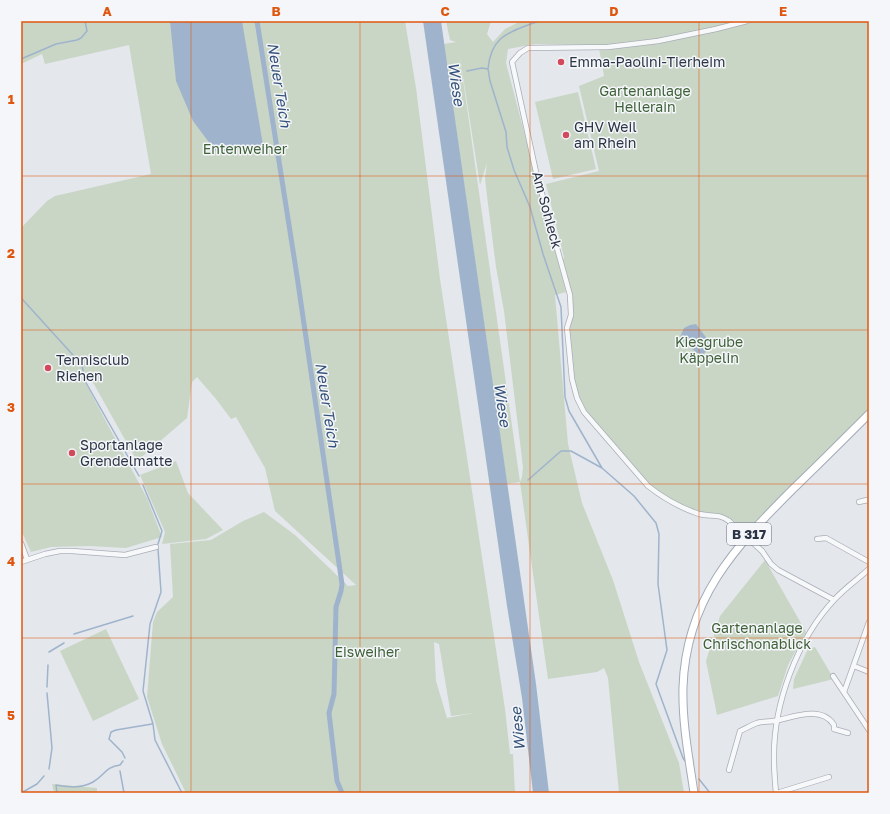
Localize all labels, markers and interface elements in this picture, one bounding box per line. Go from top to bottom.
text: A [102,3,112,19]
text: B [271,3,281,19]
text: C [440,3,450,19]
text: D [609,3,619,19]
text: E [779,3,787,19]
water label: Neuer Teich [264,41,296,129]
place label: Emma-Paolini-Tierheim [569,53,725,70]
marker: Emma-Paolini-Tierheim [556,57,566,67]
water label: Wiese [445,61,469,108]
park label: Gartenanlage Hellerain [599,82,691,115]
text: 1 [8,91,15,107]
place label: GHV Weil am Rhein [574,118,637,151]
marker: GHV Weil am Rhein [561,130,571,140]
park label: Entenweiher [203,140,288,157]
street label: Am Sohleck [529,169,566,250]
text: 2 [7,245,15,261]
park label: Kiesgrube Käppelin [675,333,743,366]
place label: Tennisclub Riehen [56,351,129,384]
water label: Neuer Teich [312,361,344,449]
marker: Tennisclub Riehen [43,363,53,373]
water label: Wiese [491,382,515,429]
text: 3 [7,399,15,415]
place label: Sportanlage Grendelmatte [80,436,172,469]
marker: Sportanlage Grendelmatte [67,448,77,458]
road number: B 317 [727,523,771,545]
text: 4 [7,553,15,569]
park label: Gartenanlage Chrischonablick [703,619,811,652]
park label: Eisweiher [335,643,400,660]
water label: Wiese [506,705,528,752]
text: 5 [7,707,15,723]

